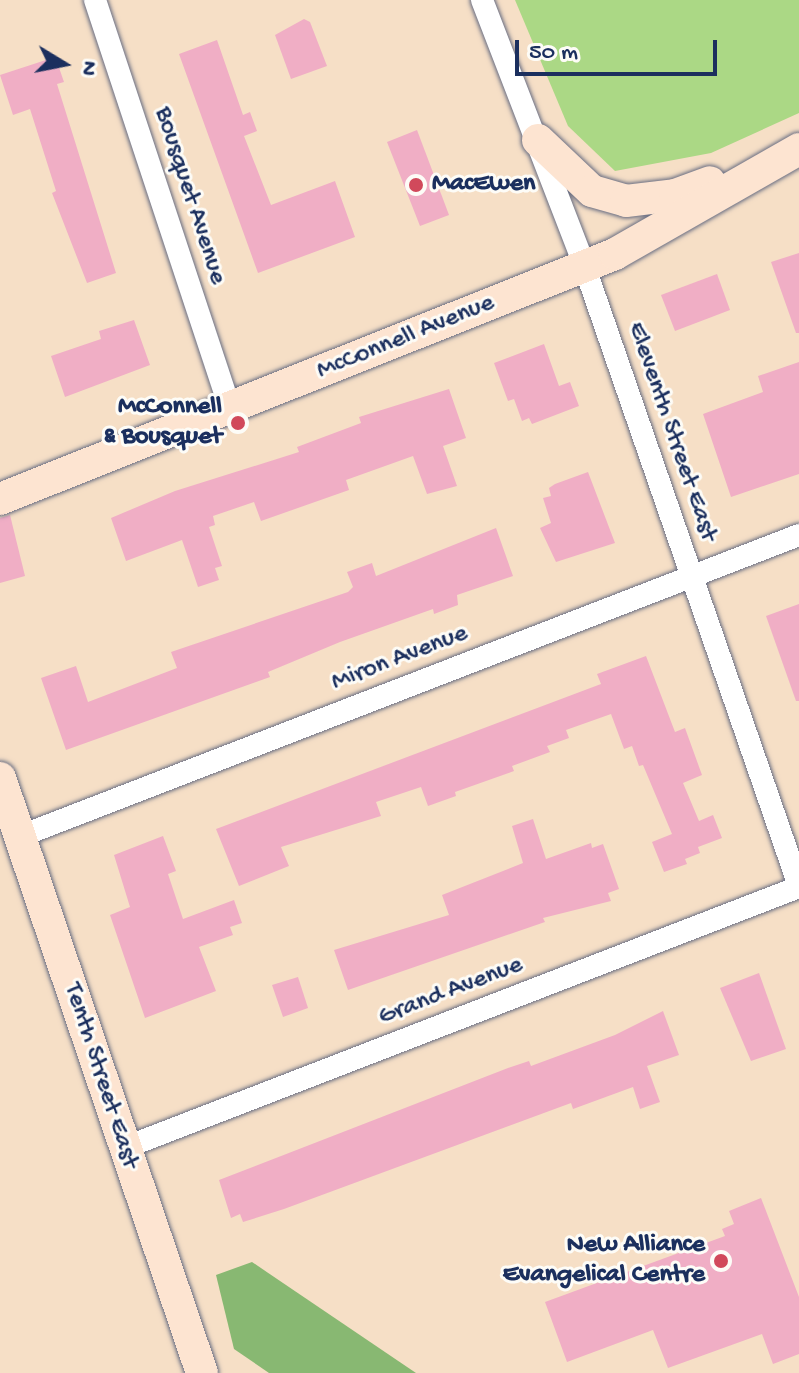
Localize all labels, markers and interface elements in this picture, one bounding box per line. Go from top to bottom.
north arrow [24,24,104,104]
scale bar [519,24,721,74]
text: 50 m [529,39,578,68]
text: N [74,59,102,78]
street label: Bousquet Avenue [146,103,232,289]
place label: MacEwen [432,169,535,201]
marker: MacEwen [407,176,425,194]
street label: McConnell Avenue [313,288,499,388]
street label: Eleventh Street East [619,318,723,546]
place label: McConnell & Bousquet [104,392,222,454]
marker: McConnell & Bousquet [229,414,247,432]
street label: Miron Avenue [328,619,472,699]
street label: Grand Avenue [374,950,528,1034]
street label: Tenth Street East [55,979,145,1173]
place label: New Alliance Evangelical Centre [503,1230,705,1292]
marker: New Alliance Evangelical Centre [712,1252,730,1270]

